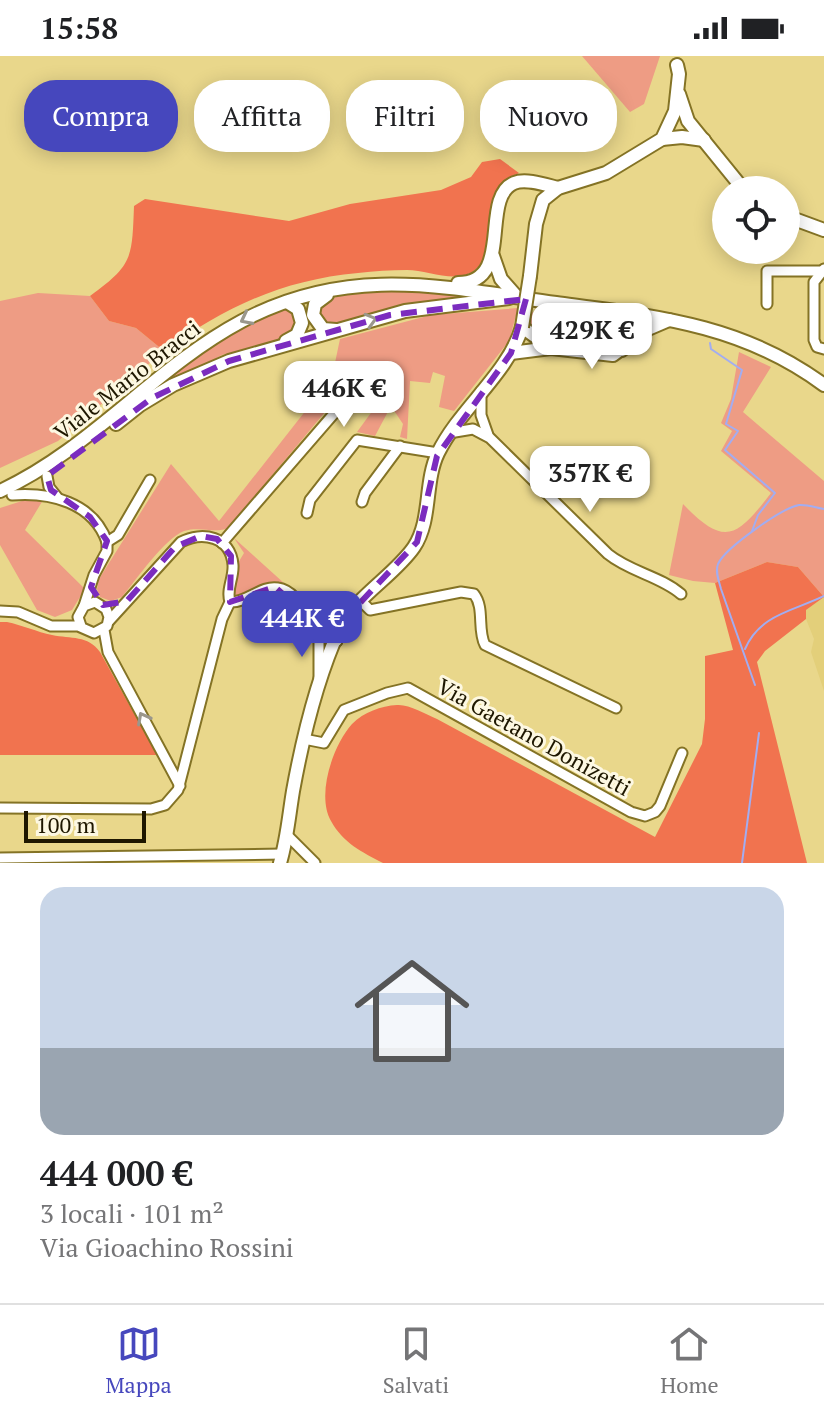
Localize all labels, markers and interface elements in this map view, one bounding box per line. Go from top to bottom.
text: 15:58 [40,8,118,48]
chip: Compra [24,80,178,152]
chip: Affitta [194,80,330,152]
chip: Filtri [346,80,464,152]
chip: Nuovo [480,80,617,152]
map controls [712,176,800,264]
button: locate [712,176,800,264]
pin: 429K € [527,303,657,371]
one-way arrow [240,310,255,325]
text: 429K € [550,312,634,346]
street label: Viale Mario Bracci [47,313,206,446]
one-way arrow [364,313,378,330]
pin: 446K € [279,361,409,429]
text: 446K € [302,370,386,404]
pin: 357K € [525,446,655,514]
text: 357K € [548,455,632,489]
pin: 444K € [237,591,367,659]
text: 444K € [260,600,344,634]
street label: Via Gaetano Donizetti [432,671,636,802]
one-way arrow [137,712,153,727]
scale bar [24,807,146,843]
text: 100 m [36,810,96,839]
icon: home [340,939,484,1083]
text: 444 000 € [40,1151,193,1196]
text: 3 locali · 101 m² [40,1196,224,1230]
text: Via Gioachino Rossini [40,1230,294,1264]
tab: Mappa [105,1322,172,1399]
tab: Salvati [383,1322,449,1399]
tab: Home [660,1322,718,1399]

